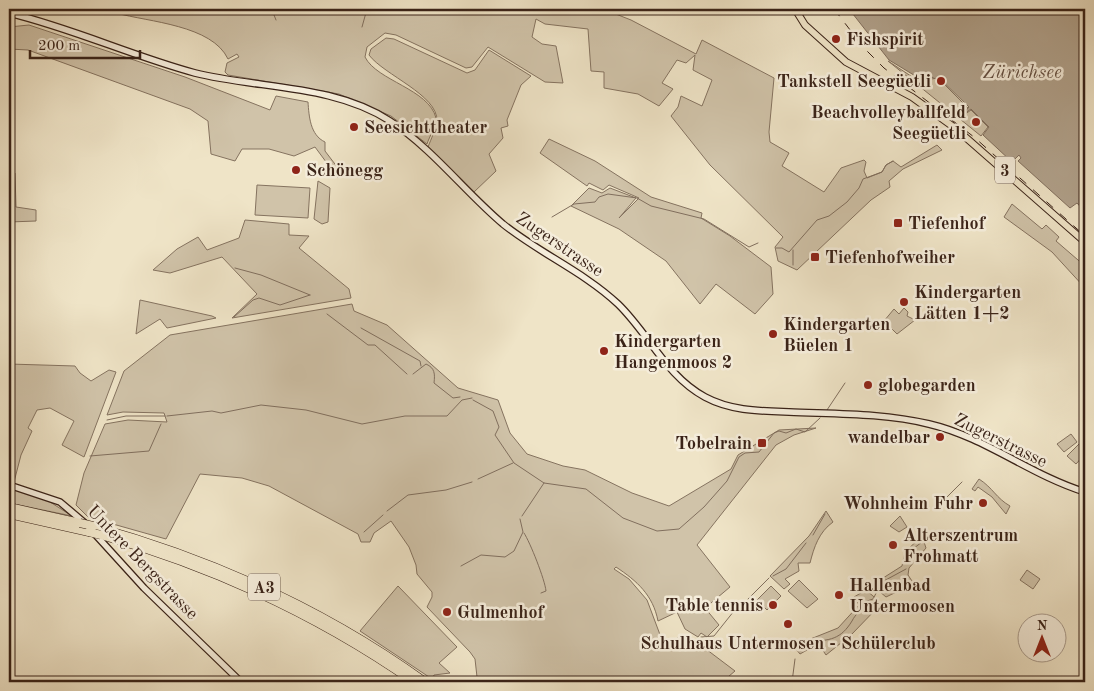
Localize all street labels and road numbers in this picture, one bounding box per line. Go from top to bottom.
road number: 3 [995,156,1015,184]
street label: Zugerstrasse [513,209,606,281]
street label: Zugerstrasse [951,411,1050,471]
street label: Untere Bergstrasse [83,502,201,623]
road number: A3 [248,574,280,600]

